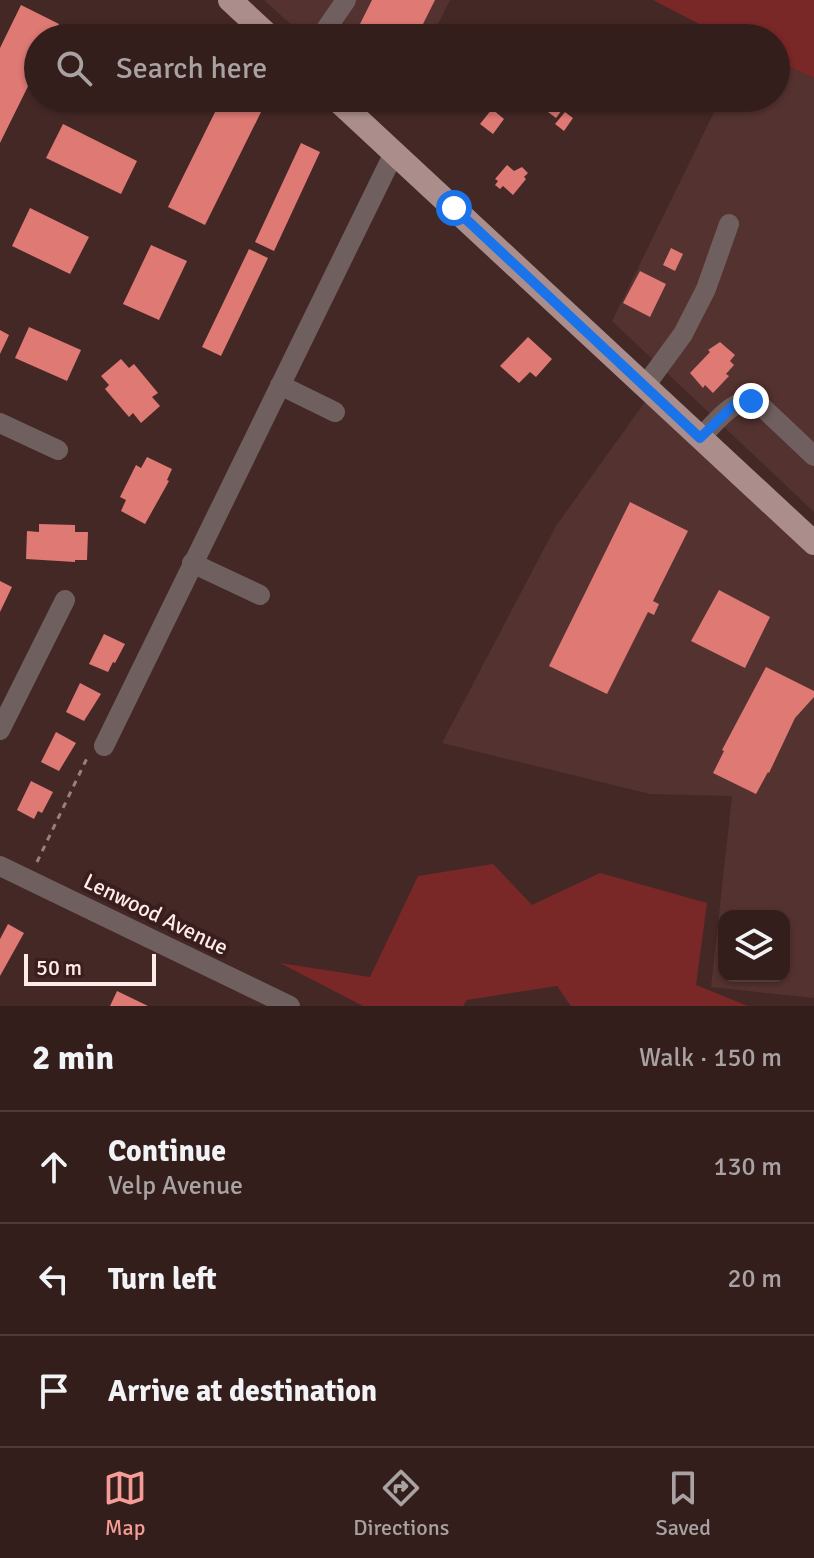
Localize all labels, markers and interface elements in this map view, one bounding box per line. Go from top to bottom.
search box [24,24,790,112]
icon: search [52,46,96,90]
text: Search here [116,50,267,87]
route start [436,190,472,226]
route end [733,383,769,419]
street label: Lenwood Avenue [79,867,233,961]
map controls [718,910,790,982]
button: layers [718,910,790,982]
scale bar [24,950,156,986]
text: 50 m [36,954,82,981]
text: 2 min [32,1037,114,1079]
text: Walk · 150 m [639,1042,782,1074]
text: Continue [108,1133,226,1170]
icon: ahead [32,1145,76,1189]
text: 130 m [713,1151,782,1183]
text: Velp Avenue [108,1170,243,1202]
icon: left [32,1257,76,1301]
text: Turn left [108,1261,217,1298]
text: 20 m [727,1263,782,1295]
icon: arrive [32,1369,76,1413]
text: Arrive at destination [108,1373,377,1410]
tab: Map [103,1466,147,1541]
tab: Directions [353,1466,449,1541]
tab: Saved [656,1466,711,1541]

